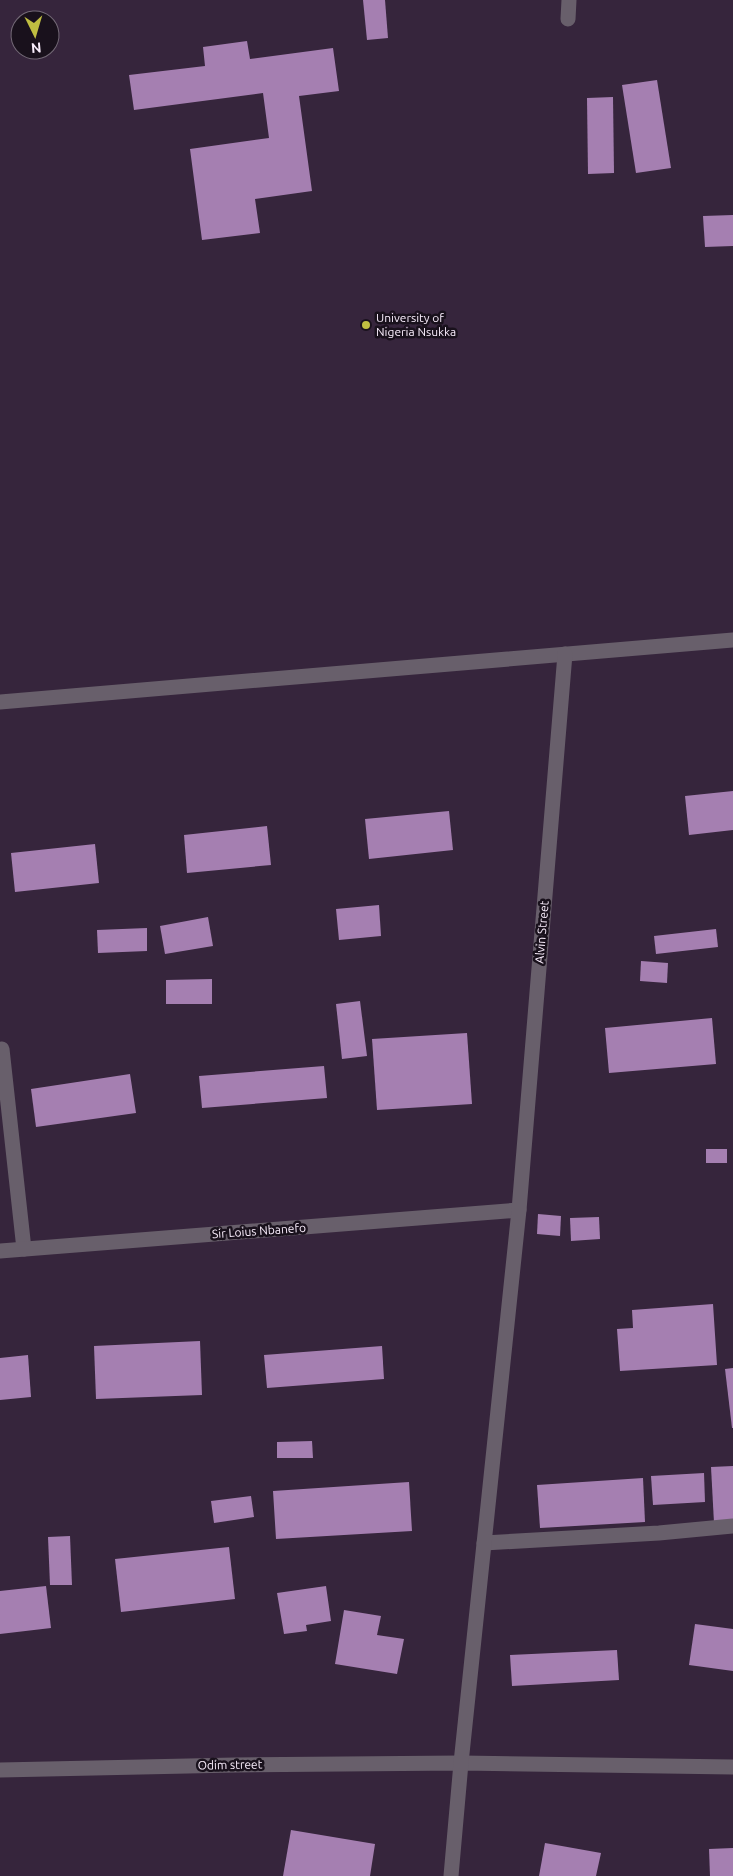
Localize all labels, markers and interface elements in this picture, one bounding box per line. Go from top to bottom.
north arrow [10,10,60,60]
text: N [30,40,42,56]
place label: University of Nigeria Nsukka [376,311,456,338]
marker: University of Nigeria Nsukka [360,319,372,331]
street label: Alvin Street [532,900,551,964]
street label: Sir Loius Nbanefo [212,1221,306,1240]
street label: Odim street [197,1757,263,1772]

